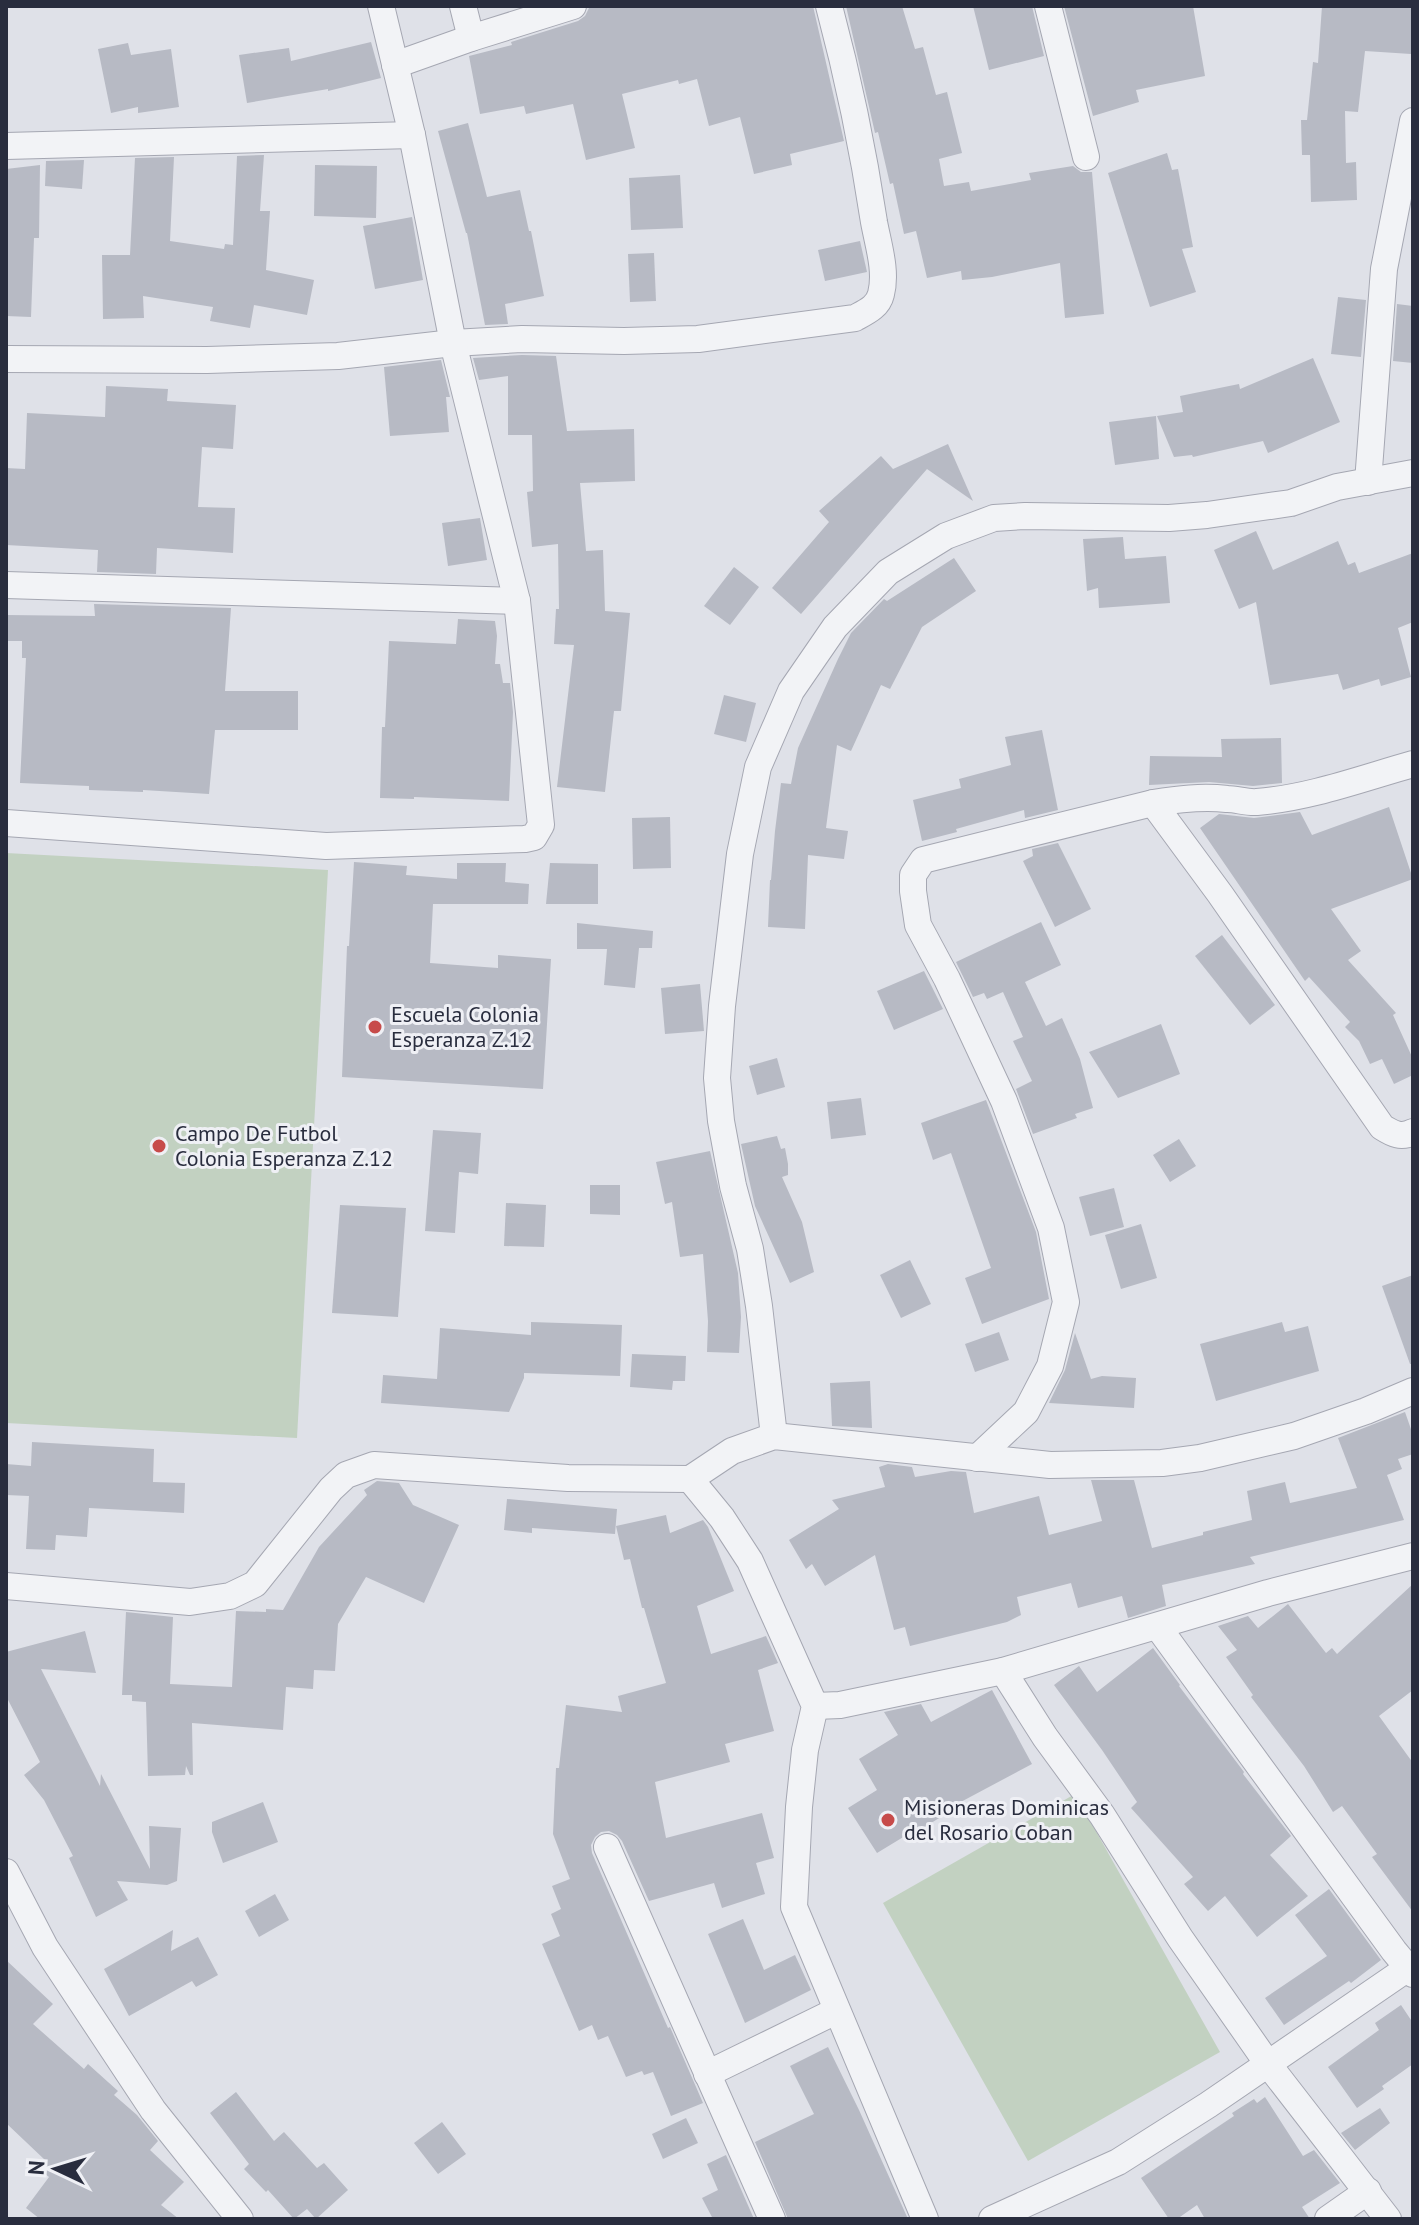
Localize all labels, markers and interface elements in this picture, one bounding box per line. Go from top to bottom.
place label: Escuela Colonia Esperanza Z.12 [391,1000,539,1053]
marker: Escuela Colonia Esperanza Z.12 [366,1018,384,1036]
place label: Campo De Futbol Colonia Esperanza Z.12 [175,1119,393,1172]
marker: Campo De Futbol Colonia Esperanza Z.12 [150,1137,168,1155]
place label: Misioneras Dominicas del Rosario Coban [904,1793,1109,1846]
marker: Misioneras Dominicas del Rosario Coban [879,1811,897,1829]
north arrow [16,2129,96,2209]
text: N [22,2159,51,2176]

